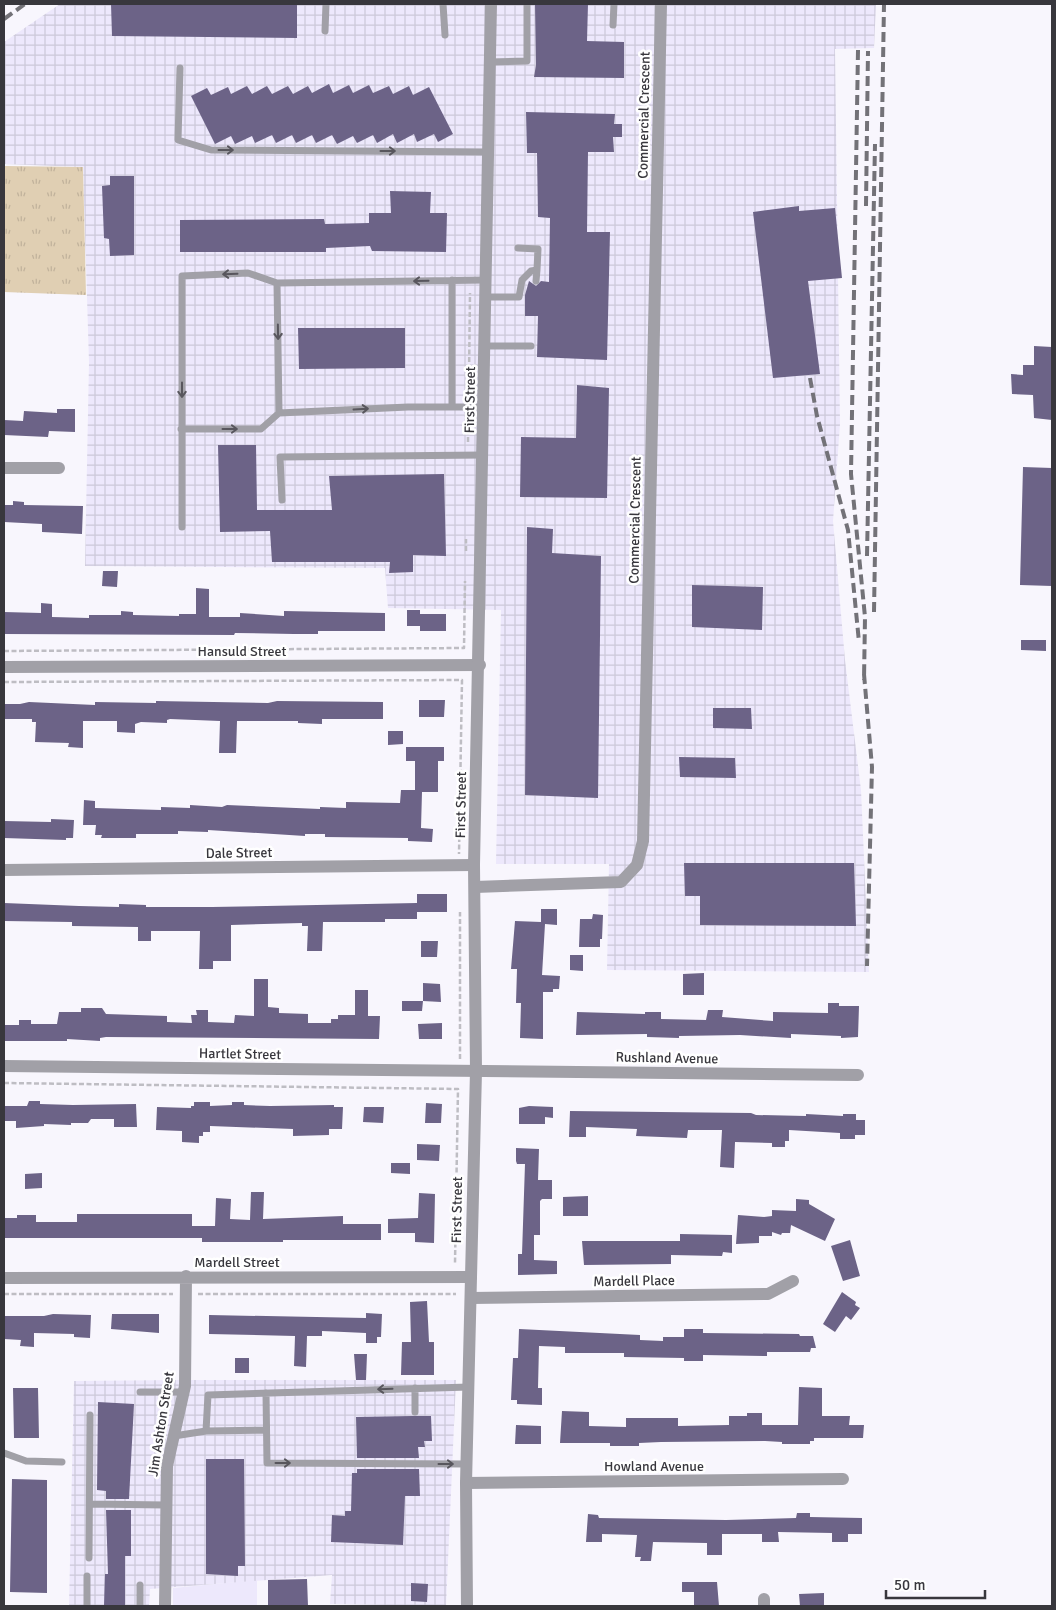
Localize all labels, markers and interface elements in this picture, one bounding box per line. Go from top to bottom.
street label: Commercial Crescent [634,51,654,179]
one-way arrow [217,145,233,155]
one-way arrow [380,146,396,156]
one-way arrow [222,269,238,279]
one-way arrow [413,276,429,286]
one-way arrow [273,324,283,340]
street label: First Street [461,366,479,434]
one-way arrow [177,382,186,398]
one-way arrow [353,405,369,414]
one-way arrow [222,424,238,434]
street label: Commercial Crescent [625,456,645,584]
street label: Hansuld Street [198,643,287,660]
street label: First Street [452,771,470,839]
street label: Dale Street [206,844,273,862]
street label: Hartlet Street [199,1045,281,1063]
street label: Rushland Avenue [616,1049,718,1067]
street label: First Street [448,1176,466,1244]
street label: Mardell Street [194,1254,280,1271]
street label: Mardell Place [593,1272,675,1290]
street label: Jim Ashton Street [144,1370,178,1478]
one-way arrow [377,1385,393,1394]
one-way arrow [275,1458,291,1468]
street label: Howland Avenue [604,1458,704,1475]
one-way arrow [438,1459,454,1469]
scale bar [886,1568,985,1600]
text: 50 m [894,1576,925,1594]

